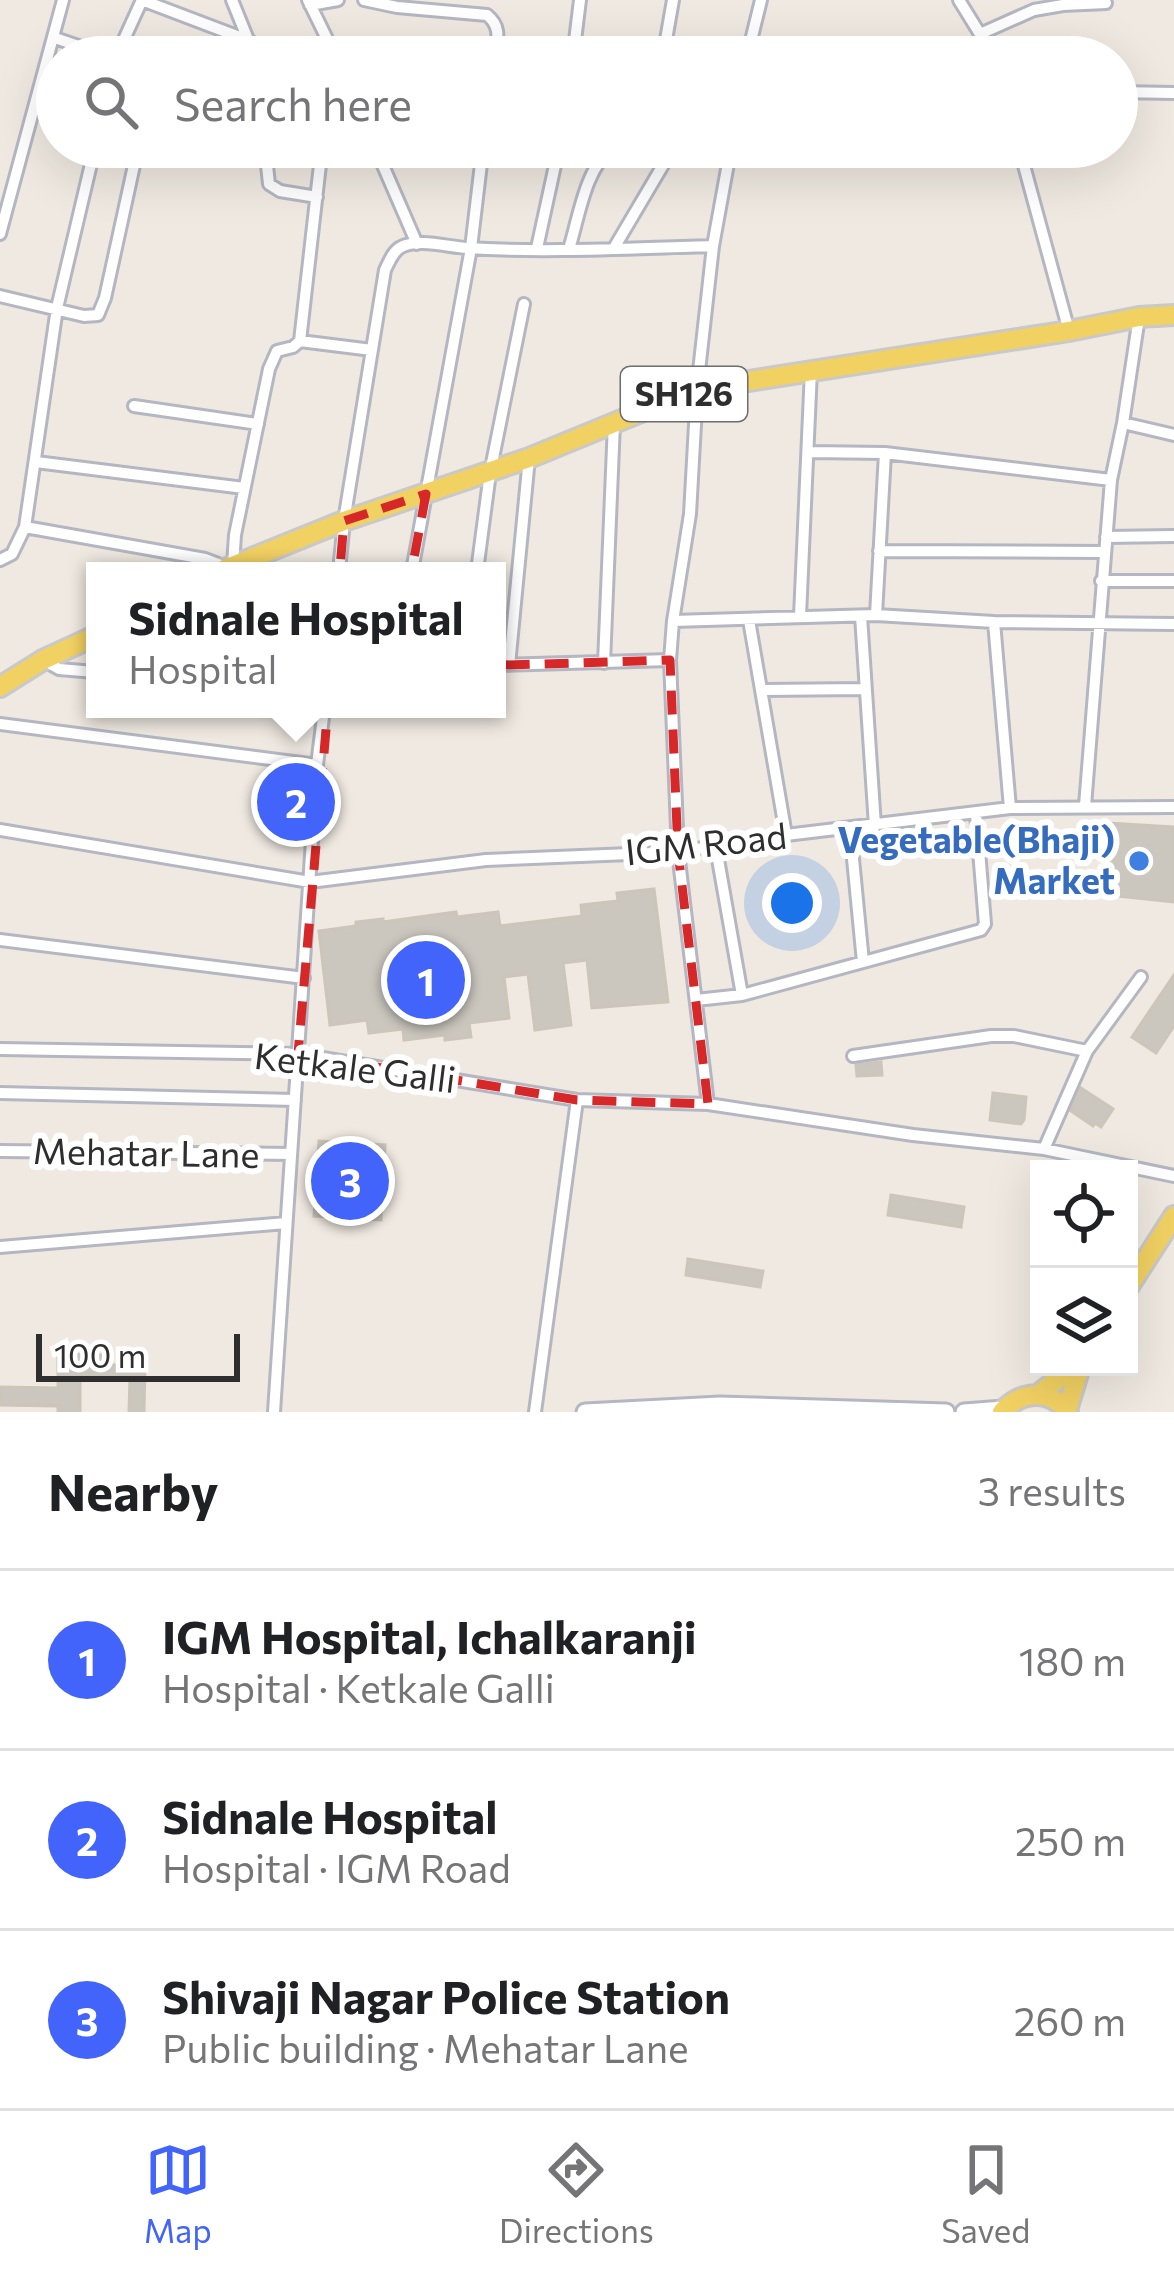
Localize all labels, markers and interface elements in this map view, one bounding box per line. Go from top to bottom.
search box [36,36,1138,168]
icon: search [78,69,144,135]
text: Search here [174,75,412,130]
road number: SH126 [621,367,747,421]
popup [86,562,506,718]
text: Sidnale Hospital [128,589,464,644]
text: Hospital [128,644,278,692]
pin: 2 [257,757,335,847]
street label: IGM Road [623,812,789,872]
place label: Vegetable(Bhaji) Market [837,816,1115,901]
marker: Vegetable(Bhaji) Market [1126,848,1152,874]
your location [762,873,822,933]
pin: 1 [387,935,465,1025]
street label: Ketkale Galli [252,1032,458,1100]
street label: Mehatar Lane [32,1127,260,1175]
pin: 3 [311,1136,389,1226]
map controls [1030,1160,1138,1376]
button: locate [1030,1160,1138,1268]
button: layers [1030,1268,1138,1376]
scale bar [36,1328,240,1381]
text: 100 m [54,1334,146,1375]
text: Nearby [48,1459,218,1522]
text: 3 results [978,1466,1126,1514]
text: IGM Hospital, Ichalkaranji [162,1608,696,1663]
text: 1 [78,1636,96,1684]
text: 180 m [1019,1636,1126,1684]
text: Hospital · Ketkale Galli [162,1663,555,1711]
text: Sidnale Hospital [162,1788,498,1843]
text: 2 [76,1816,98,1864]
text: 250 m [1015,1816,1126,1864]
text: Hospital · IGM Road [162,1843,511,1891]
text: Shivaji Nagar Police Station [162,1968,730,2023]
text: 3 [76,1996,98,2044]
text: 260 m [1014,1996,1126,2044]
text: Public building · Mehatar Lane [162,2023,689,2071]
tab: Map [144,2137,212,2250]
tab: Directions [499,2137,654,2250]
tab: Saved [941,2137,1030,2250]

